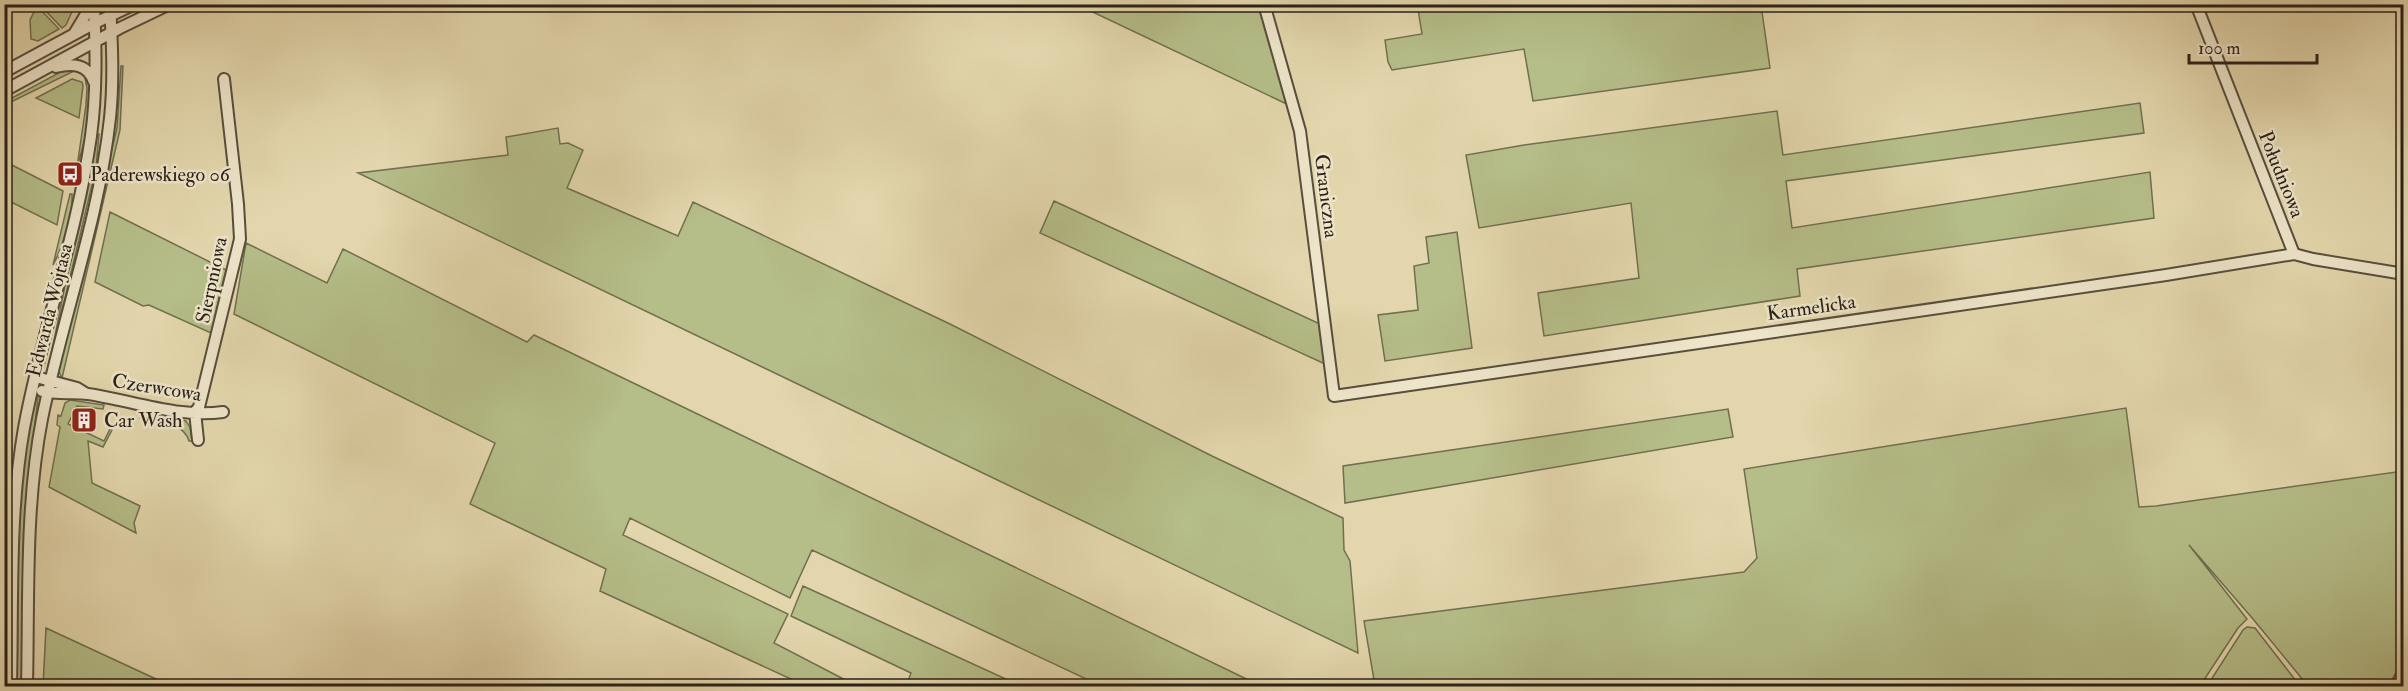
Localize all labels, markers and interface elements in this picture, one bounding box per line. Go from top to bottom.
scale bar [2189,27,2316,65]
text: 100 m [2198,37,2241,60]
street label: Południowa [2253,127,2311,222]
street label: Graniczna [1309,153,1344,240]
bus stop icon: Paderewskiego 06 [55,159,85,189]
place label: Paderewskiego 06 [90,162,231,187]
street label: Sierpniowa [190,234,234,326]
street label: Edwarda Wojtasa [21,240,78,380]
street label: Karmelicka [1765,289,1858,326]
street label: Czerwcowa [110,368,204,407]
building icon: Car Wash [69,405,99,435]
place label: Car Wash [104,408,183,433]

